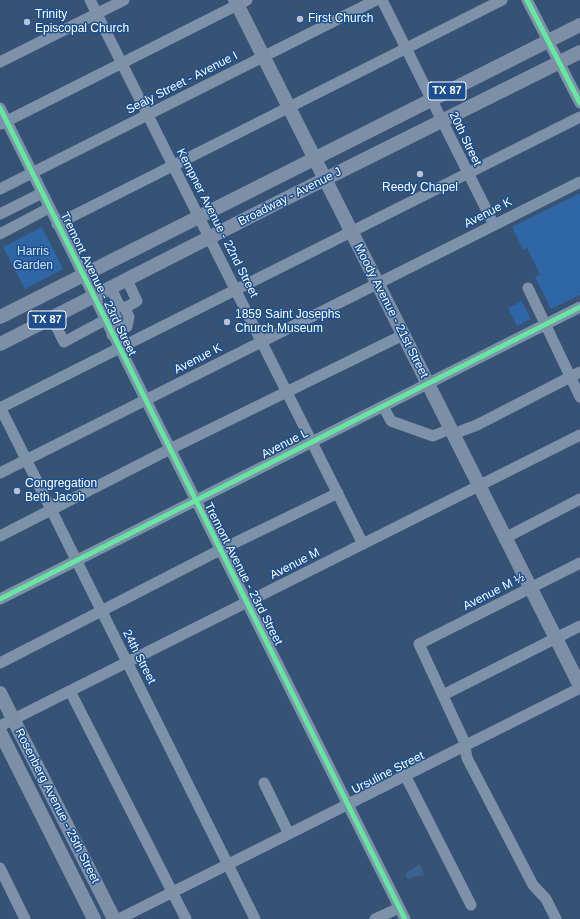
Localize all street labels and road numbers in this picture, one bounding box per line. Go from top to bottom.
street label: Sealy Street - Avenue I [124,49,240,117]
road number: TX 87 [428,82,466,100]
street label: 20th Street [446,109,484,169]
street label: Kempner Avenue - 22nd Street [173,146,261,300]
street label: Broadway - Avenue J [236,165,344,229]
street label: Avenue K [462,195,514,231]
street label: Tremont Avenue - 23rd Street [57,210,139,358]
street label: Moody Avenue - 21st Street [351,242,431,380]
road number: TX 87 [28,311,66,329]
street label: Avenue K [172,341,224,377]
street label: Avenue L [259,426,311,462]
street label: Tremont Avenue - 23rd Street [201,500,285,648]
street label: Avenue M [268,545,322,583]
street label: Avenue M ½ [461,570,527,614]
street label: 24th Street [119,628,159,686]
street label: Rosenberg Avenue - 25th Street [12,726,102,886]
street label: Ursuline Street [349,749,427,797]

